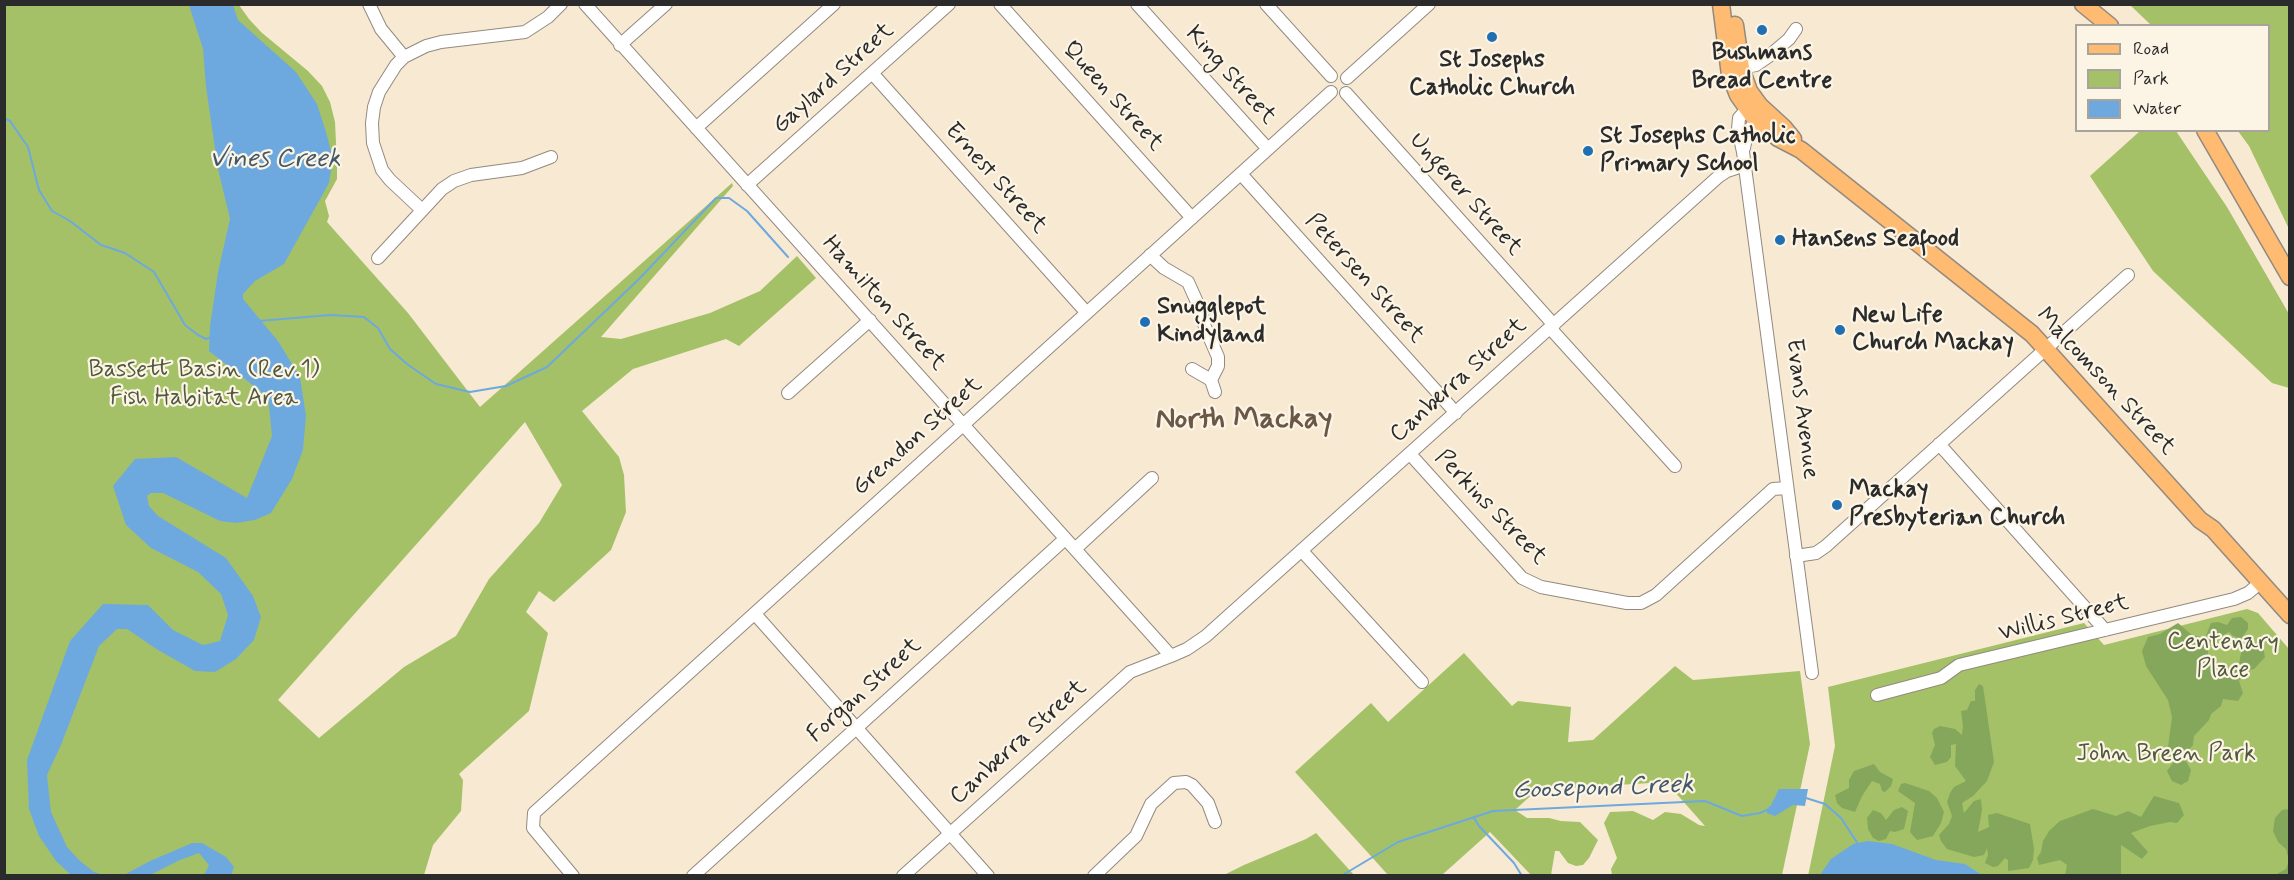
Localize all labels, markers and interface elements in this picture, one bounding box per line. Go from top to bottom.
street label: Gaylard Street [768,17,900,141]
street label: King Street [1178,21,1282,131]
marker: Bushmans Bread Centre [1755,23,1769,37]
legend [2075,24,2270,132]
marker: St Josephs Catholic Church [1485,30,1499,44]
street label: Queen Street [1055,36,1169,158]
text: Road [2133,37,2169,61]
place label: Bushmans Bread Centre [1692,40,1832,96]
place label: St Josephs Catholic Church [1409,47,1575,103]
text: Park [2133,67,2169,91]
text: Water [2133,97,2181,121]
street label: Ernest Street [938,117,1052,241]
place label: St Josephs Catholic Primary School [1600,123,1796,179]
street label: Ungerer Street [1402,127,1528,263]
marker: St Josephs Catholic Primary School [1581,144,1595,158]
water label: Vines Creek [209,145,341,177]
street label: Petersen Street [1298,208,1430,350]
place label: Hansens Seafood [1792,226,1959,254]
street label: Hamilton Street [815,230,951,378]
marker: Hansens Seafood [1773,233,1787,247]
place label: Snugglepot Kindyland [1157,294,1266,350]
place label: New Life Church Mackay [1852,302,2014,358]
street label: Malcomson Street [2029,302,2181,462]
street label: Canberra Street [1385,312,1533,450]
marker: Snugglepot Kindyland [1138,315,1152,329]
marker: New Life Church Mackay [1833,323,1847,337]
street label: Evans Avenue [1778,337,1824,481]
park label: Bassett Basin (Rev.1) Fish Habitat Area [89,357,319,413]
street label: Grendon Street [847,371,989,503]
district label: North Mackay [1156,403,1332,439]
street label: Perkins Street [1428,444,1552,572]
place label: Mackay Presbyterian Church [1849,477,2065,533]
marker: Mackay Presbyterian Church [1830,498,1844,512]
street label: Willis Street [1996,589,2132,649]
park label: Centenary Place [2167,629,2279,685]
street label: Forgan Street [802,632,928,750]
street label: Canberra Street [945,674,1093,812]
park label: John Breen Park [2076,741,2256,769]
water label: Goosepond Creek [1512,770,1694,808]

